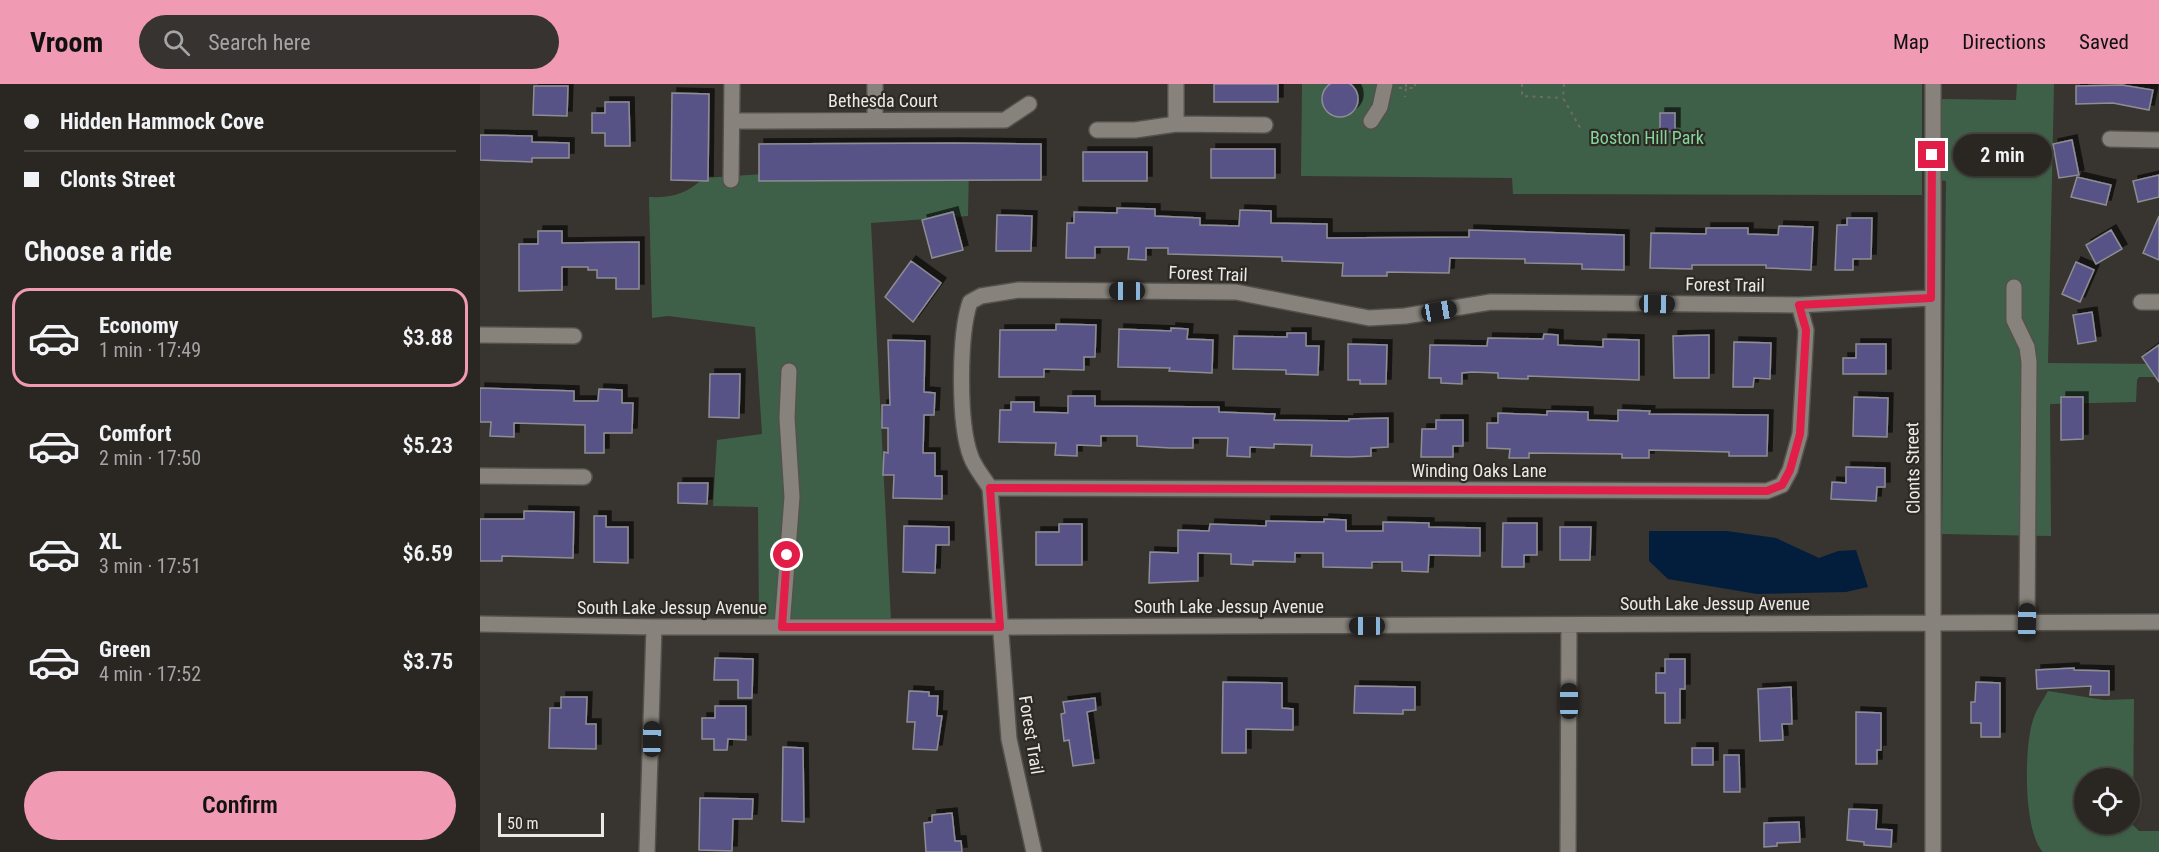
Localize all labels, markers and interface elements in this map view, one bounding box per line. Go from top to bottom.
search box [139,15,559,69]
text: Vroom [30,26,103,59]
icon: search [160,26,193,59]
text: Search here [208,30,311,55]
text: Map [1893,30,1929,54]
text: Directions [1962,30,2046,54]
text: Saved [2079,30,2129,54]
street label: Bethesda Court [828,90,938,111]
text: Hidden Hammock Cove [60,109,264,134]
park label: Boston Hill Park [1590,127,1704,148]
callout: 2 min [1953,134,2052,176]
route end [1918,141,1945,168]
text: 2 min [1980,143,2025,167]
text: Clonts Street [60,167,175,192]
text: Choose a ride [24,236,172,268]
street label: Forest Trail [1168,262,1248,285]
street label: Forest Trail [1685,273,1765,296]
car [1109,282,1145,300]
car [1639,295,1675,313]
car [1420,299,1458,323]
icon: car [27,311,81,365]
text: Economy [99,313,179,338]
text: $3.88 [402,325,453,350]
text: 1 min · 17:49 [99,338,201,362]
icon: car [27,419,81,473]
text: Comfort [99,421,172,446]
street label: Clonts Street [1901,422,1924,514]
text: $5.23 [402,433,453,458]
text: 2 min · 17:50 [99,446,201,470]
street label: Winding Oaks Lane [1411,460,1547,481]
icon: car [27,527,81,581]
text: XL [99,529,122,554]
text: $6.59 [402,541,453,566]
route start [773,541,800,568]
text: 3 min · 17:51 [99,554,201,578]
street label: South Lake Jessup Avenue [1620,593,1810,614]
street label: South Lake Jessup Avenue [1134,596,1324,617]
street label: South Lake Jessup Avenue [577,597,767,618]
car [2018,603,2036,639]
car [1349,617,1385,635]
icon: car [27,635,81,689]
text: Green [99,637,151,662]
text: $3.75 [402,649,453,674]
text: 4 min · 17:52 [99,662,201,686]
car [1560,683,1578,719]
street label: Forest Trail [1015,694,1048,776]
car [643,721,661,757]
map controls [2074,768,2140,834]
button: locate [2074,768,2140,834]
button: Confirm [24,771,456,840]
scale bar [498,810,604,838]
text: 50 m [507,814,539,833]

